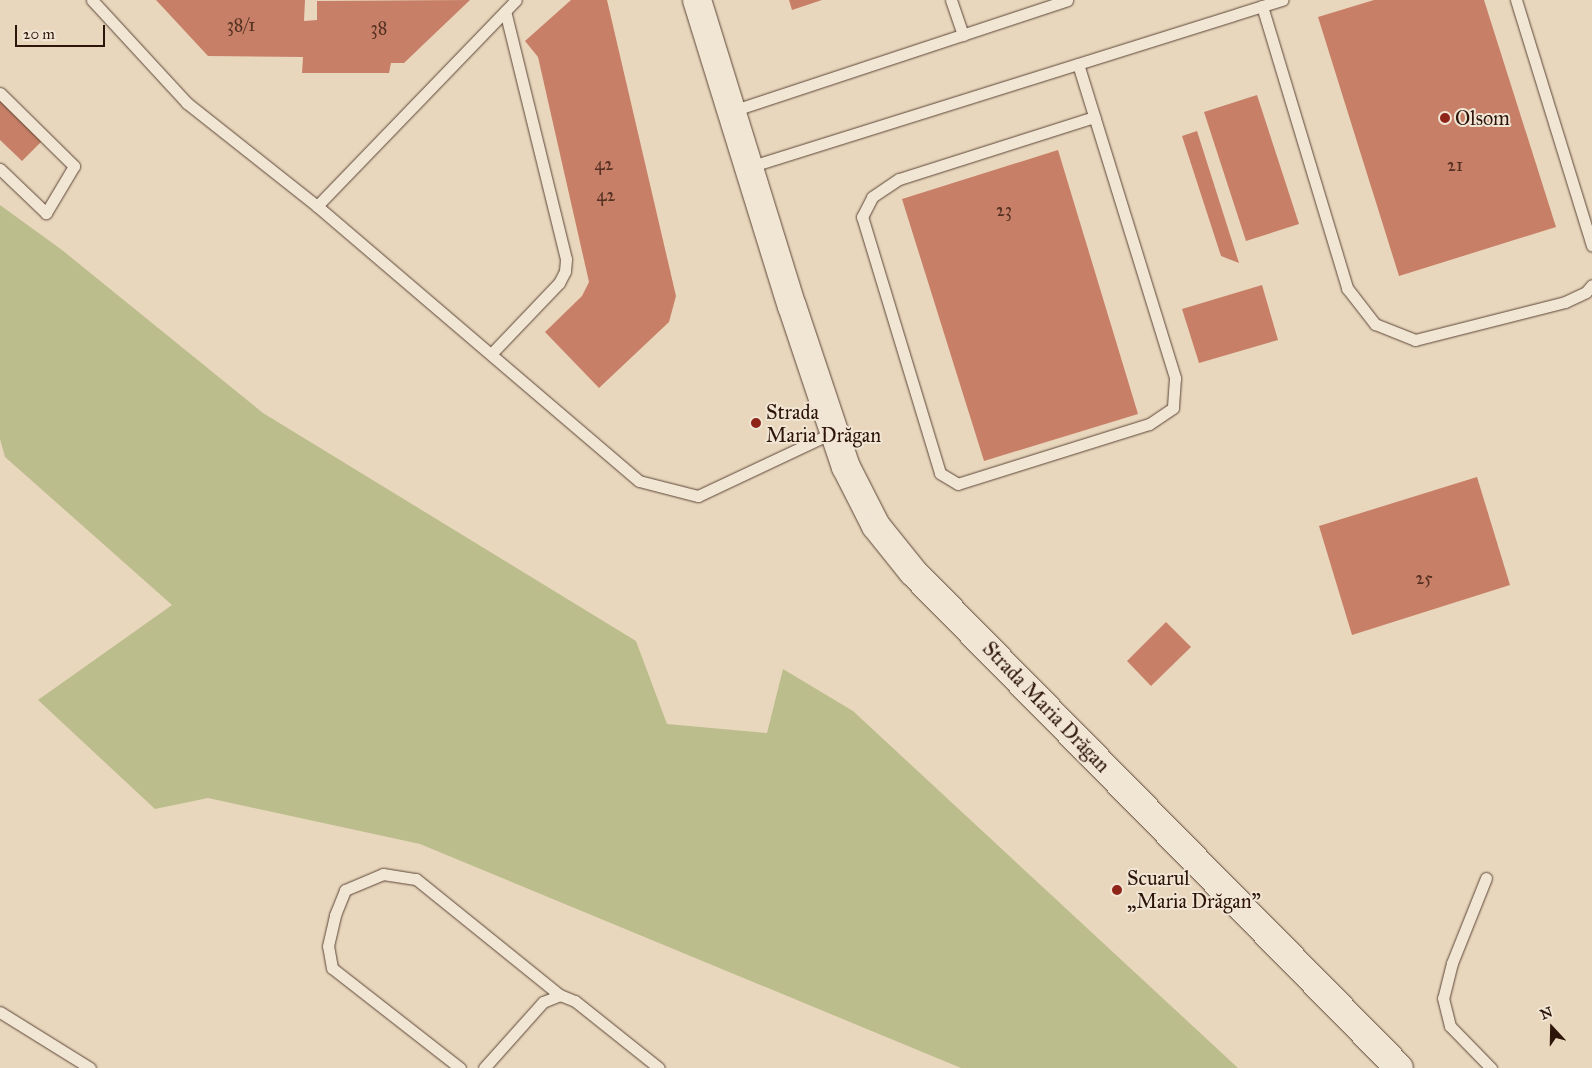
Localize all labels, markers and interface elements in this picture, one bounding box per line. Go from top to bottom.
house number: 38/1 [227,14,255,36]
scale bar [18,15,108,47]
house number: 38 [371,17,387,39]
text: 20 m [23,25,55,43]
place label: Olsom [1455,106,1510,130]
marker: Olsom [1439,112,1451,124]
house number: 42 [595,153,613,175]
house number: 21 [1447,154,1463,176]
house number: 42 [597,184,615,206]
house number: 23 [996,199,1012,221]
place label: Strada Maria Drăgan [766,400,881,447]
marker: Strada Maria Drăgan [750,417,762,429]
house number: 25 [1415,567,1433,589]
street label: Strada Maria Drăgan [977,637,1115,777]
place label: Scuarul „Maria Drăgan” [1127,866,1261,913]
marker: Scuarul „Maria Drăgan” [1111,884,1123,896]
north arrow [1527,1003,1577,1053]
text: N [1538,1003,1555,1024]

